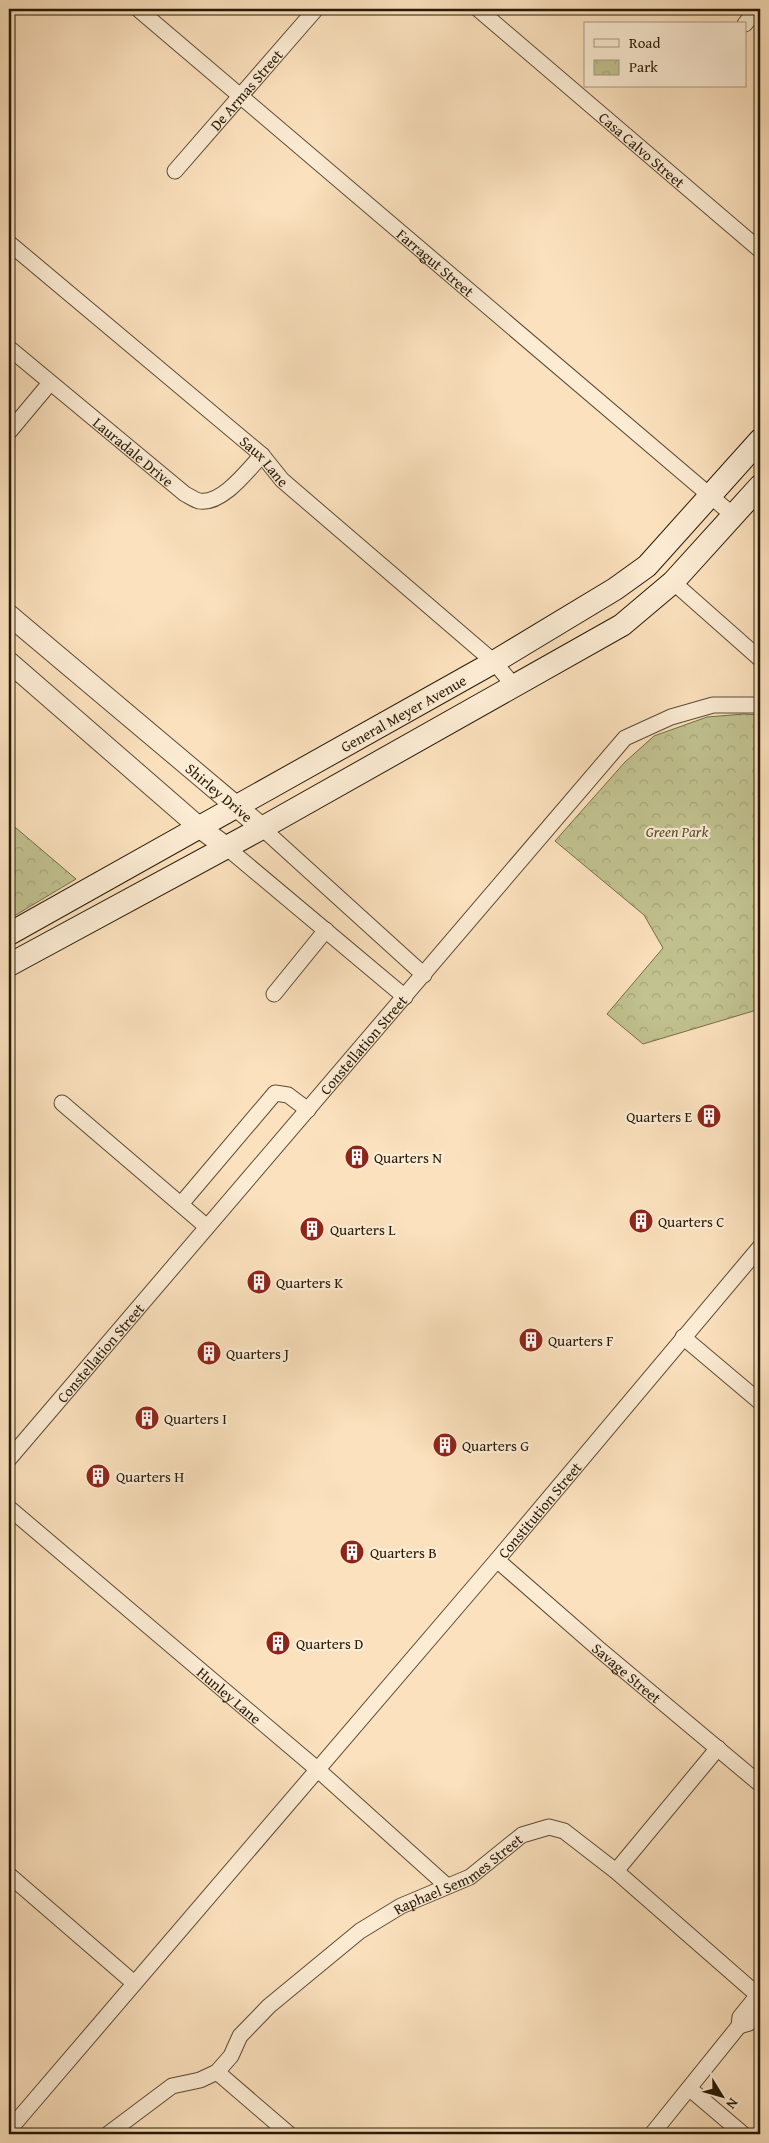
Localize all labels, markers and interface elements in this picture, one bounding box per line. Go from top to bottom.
legend [584,22,746,88]
text: Road [629,32,660,53]
street label: De Armas Street [205,44,288,135]
text: Park [629,56,658,77]
street label: Casa Calvo Street [595,107,690,193]
street label: Farragut Street [393,223,479,302]
street label: Lauradale Drive [89,412,179,491]
street label: Saux Lane [235,430,293,492]
street label: General Meyer Avenue [336,669,470,757]
street label: Shirley Drive [181,758,257,827]
park label: Green Park [646,821,708,842]
street label: Constellation Street [314,990,412,1099]
building icon: Quarters E [696,1103,722,1129]
place label: Quarters E [626,1106,692,1127]
building icon: Quarters N [344,1144,370,1170]
place label: Quarters N [374,1147,442,1168]
building icon: Quarters C [628,1208,654,1234]
place label: Quarters C [658,1211,724,1232]
building icon: Quarters L [299,1216,325,1242]
place label: Quarters L [330,1219,396,1240]
building icon: Quarters K [246,1269,272,1295]
place label: Quarters K [276,1272,343,1293]
street label: Constellation Street [51,1298,149,1407]
building icon: Quarters F [518,1327,544,1353]
place label: Quarters F [548,1330,614,1351]
building icon: Quarters J [196,1340,222,1366]
place label: Quarters J [226,1343,289,1364]
building icon: Quarters I [134,1405,160,1431]
place label: Quarters I [164,1408,227,1429]
building icon: Quarters G [432,1432,458,1458]
place label: Quarters G [462,1435,529,1456]
street label: Constitution Street [493,1456,586,1562]
building icon: Quarters H [85,1463,111,1489]
place label: Quarters H [116,1466,184,1487]
building icon: Quarters B [339,1539,365,1565]
place label: Quarters B [370,1542,437,1563]
building icon: Quarters D [265,1630,291,1656]
place label: Quarters D [296,1633,363,1654]
street label: Savage Street [588,1638,667,1708]
street label: Hunley Lane [193,1661,266,1728]
street label: Raphael Semmes Street [389,1828,527,1919]
north arrow [696,2070,746,2120]
text: N [721,2094,743,2114]

